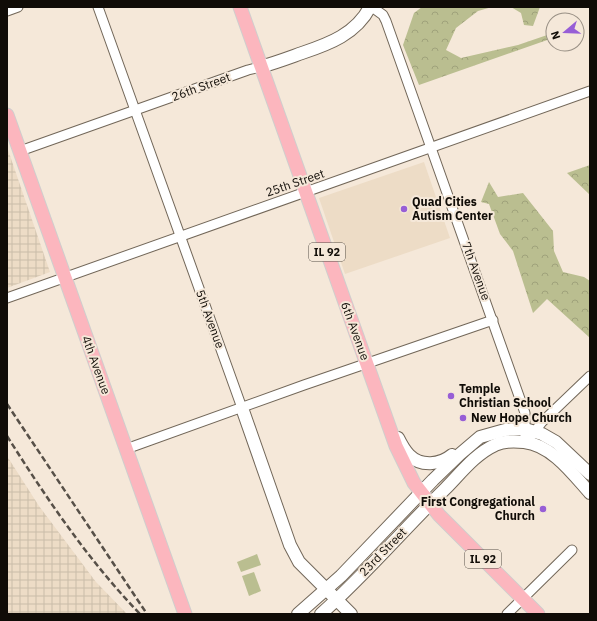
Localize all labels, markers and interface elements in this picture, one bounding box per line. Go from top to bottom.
north arrow [545,12,585,52]
text: N [548,29,563,41]
street label: 26th Street [170,69,232,104]
street label: 25th Street [263,165,326,200]
place label: Quad Cities Autism Center [412,194,493,223]
marker: Quad Cities Autism Center [399,204,409,214]
street label: 7th Avenue [459,240,494,302]
road number: IL 92 [309,243,345,261]
street label: 5th Avenue [193,288,228,350]
street label: 6th Avenue [338,300,373,362]
street label: 4th Avenue [79,334,114,396]
place label: Temple Christian School [459,381,551,410]
marker: Temple Christian School [446,391,456,401]
place label: New Hope Church [471,410,572,425]
marker: New Hope Church [458,413,468,423]
place label: First Congregational Church [421,494,535,523]
marker: First Congregational Church [538,504,548,514]
street label: 23rd Street [356,524,409,579]
road number: IL 92 [465,550,501,568]

